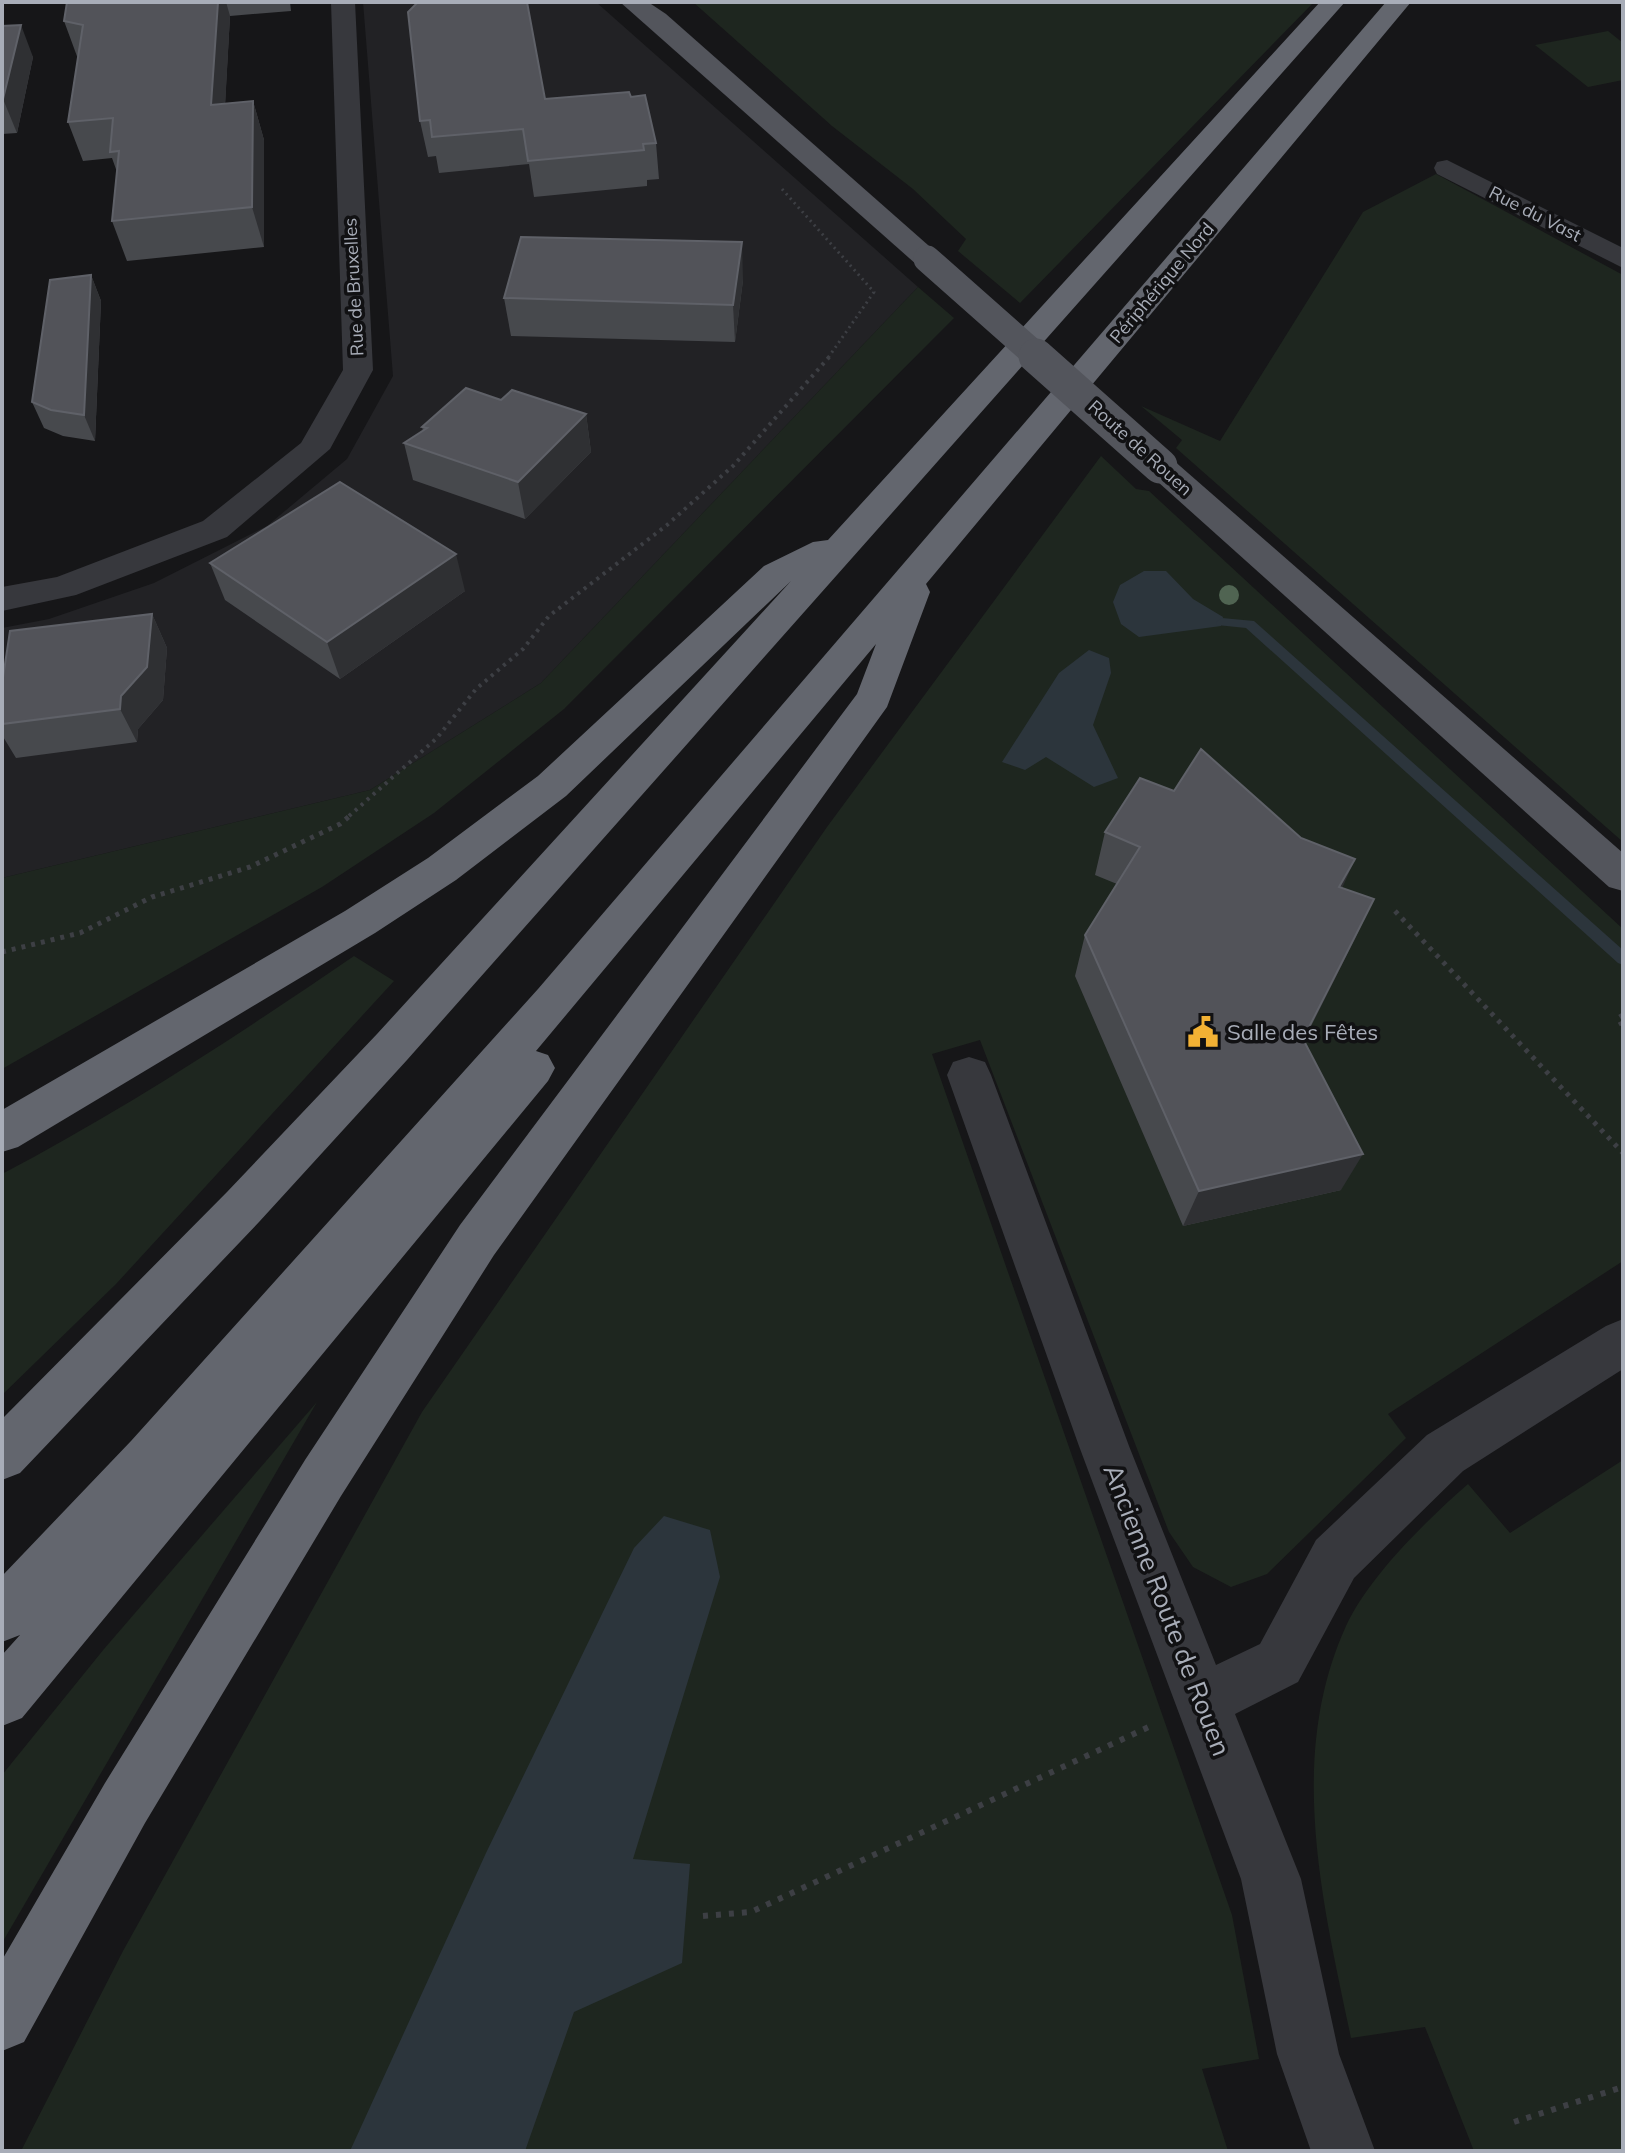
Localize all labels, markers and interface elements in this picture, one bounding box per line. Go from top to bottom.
street label: Rue du Vast [1485,180,1585,247]
street label: Rue de Bruxelles [338,217,369,357]
street label: Périphérique Nord [1104,218,1219,348]
street label: Route de Rouen [1084,395,1197,500]
public building icon: Salle des Fêtes [1186,1015,1220,1049]
place label: Salle des Fêtes [1227,1018,1378,1046]
street label: Ancienne Route de Rouen [1097,1459,1238,1760]

